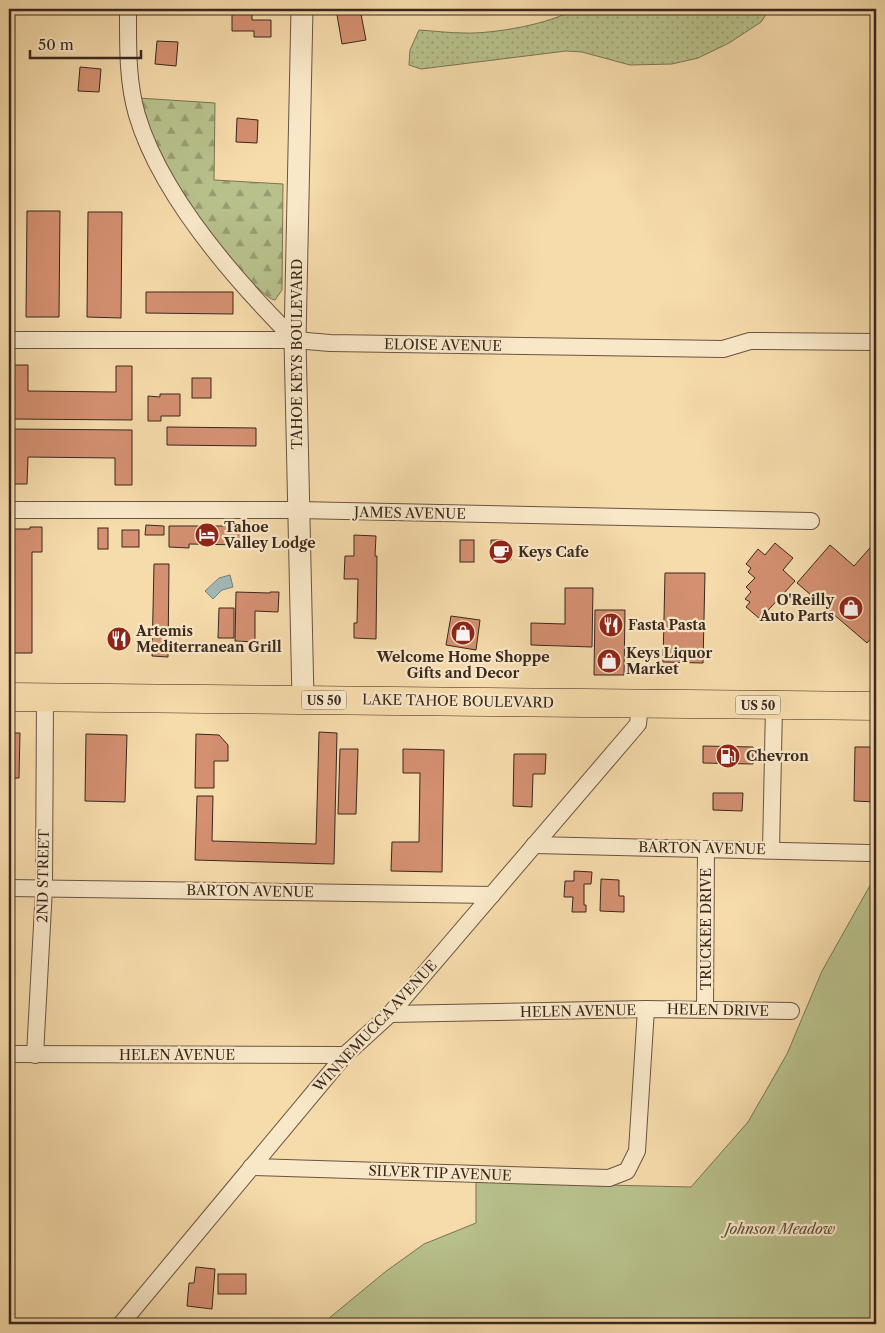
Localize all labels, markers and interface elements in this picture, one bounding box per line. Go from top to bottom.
scale bar [30,28,141,60]
text: 50 m [38,35,74,54]
street label: TAHOE KEYS BOULEVARD [288,259,306,449]
street label: ELOISE AVENUE [384,335,502,355]
street label: JAMES AVENUE [352,503,466,523]
place label: Tahoe Valley Lodge [223,518,316,552]
hotel icon: Tahoe Valley Lodge [194,522,220,548]
cafe icon: Keys Cafe [488,539,514,565]
place label: Keys Cafe [518,543,589,561]
place label: O'Reilly Auto Parts [759,591,834,625]
shop icon: O'Reilly Auto Parts [838,595,864,621]
restaurant icon: Fasta Pasta [598,612,624,638]
place label: Fasta Pasta [628,616,707,634]
shop icon: Welcome Home Shoppe Gifts and Decor [450,620,476,646]
place label: Artemis Mediterranean Grill [135,622,282,656]
restaurant icon: Artemis Mediterranean Grill [106,626,132,652]
place label: Keys Liquor Market [626,644,712,678]
place label: Welcome Home Shoppe Gifts and Decor [375,648,550,682]
shop icon: Keys Liquor Market [596,648,622,674]
road number: US 50 [302,690,346,710]
street label: LAKE TAHOE BOULEVARD [362,690,554,712]
road number: US 50 [736,696,780,714]
fuel station icon: Chevron [715,743,741,769]
place label: Chevron [746,747,809,765]
street label: 2ND STREET [33,829,53,923]
street label: BARTON AVENUE [638,838,766,858]
street label: TRUCKEE DRIVE [697,868,715,990]
street label: BARTON AVENUE [186,881,314,901]
street label: WINNEMUCCA AVENUE [308,956,441,1096]
street label: HELEN DRIVE [667,1000,769,1020]
street label: HELEN AVENUE [520,1001,636,1021]
street label: HELEN AVENUE [119,1046,235,1064]
street label: SILVER TIP AVENUE [368,1162,512,1184]
park label: Johnson Meadow [721,1220,836,1238]

